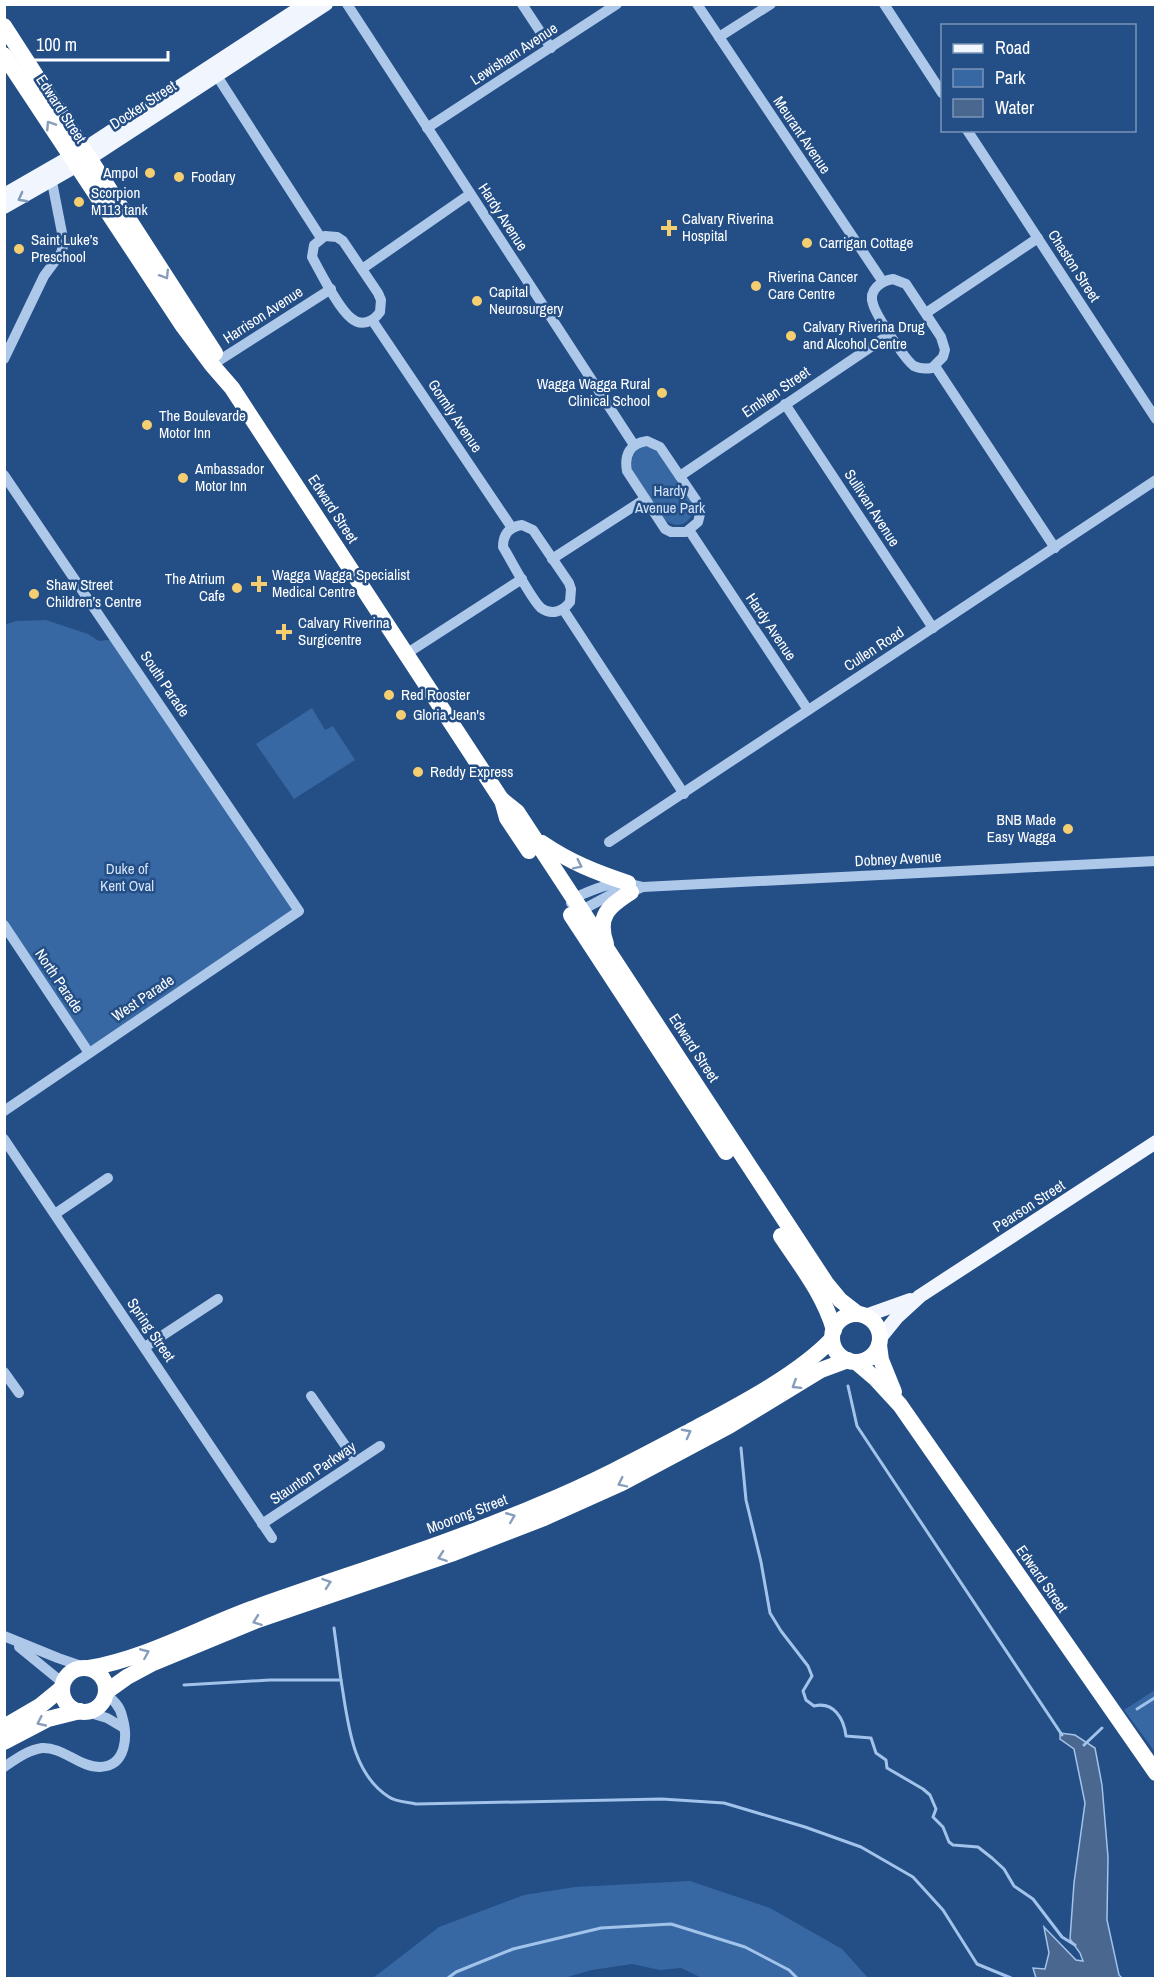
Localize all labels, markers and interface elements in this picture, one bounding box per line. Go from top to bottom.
street label: Lewisham Avenue [466,17,562,90]
scale bar [27,24,168,62]
legend [941,24,1136,132]
text: 100 m [36,32,77,57]
text: Road [995,35,1030,60]
text: Park [995,65,1026,90]
street label: Edward Street [31,70,92,148]
street label: Docker Street [105,75,180,134]
street label: Meurant Avenue [769,92,836,178]
text: Water [995,95,1034,120]
one-way arrow [46,120,57,131]
place label: Ampol [102,162,138,183]
marker: Ampol [143,166,157,180]
place label: Foodary [191,166,236,187]
marker: Foodary [172,170,186,184]
street label: Hardy Avenue [474,179,533,255]
place label: Scorpion M113 tank [91,182,148,220]
one-way arrow [18,191,29,202]
marker: Scorpion M113 tank [72,195,86,209]
place label: Calvary Riverina Hospital [682,208,774,246]
marker: Calvary Riverina Hospital [660,219,678,237]
street label: Chaston Street [1043,226,1106,306]
place label: Saint Luke’s Preschool [31,229,99,267]
place label: Carrigan Cottage [819,232,914,253]
marker: Carrigan Cottage [800,236,814,250]
marker: Saint Luke’s Preschool [12,242,26,256]
place label: Riverina Cancer Care Centre [768,266,858,304]
one-way arrow [158,269,170,279]
marker: Riverina Cancer Care Centre [749,279,763,293]
street label: Harrison Avenue [219,281,307,348]
place label: Capital Neurosurgery [489,281,564,319]
marker: Capital Neurosurgery [470,294,484,308]
place label: Calvary Riverina Drug and Alcohol Centre [803,316,925,354]
marker: Calvary Riverina Drug and Alcohol Centre [784,329,798,343]
street label: Emblen Street [738,361,814,422]
place label: Wagga Wagga Rural Clinical School [537,373,650,411]
street label: Gormly Avenue [423,375,488,456]
marker: Wagga Wagga Rural Clinical School [655,386,669,400]
place label: The Boulevarde Motor Inn [159,405,246,443]
marker: The Boulevarde Motor Inn [140,418,154,432]
place label: Ambassador Motor Inn [194,458,264,496]
street label: Sullivan Avenue [840,465,905,550]
street label: Edward Street [303,470,364,548]
marker: Ambassador Motor Inn [176,471,190,485]
park label: Hardy Avenue Park [634,480,706,518]
place label: Wagga Wagga Specialist Medical Centre [272,564,410,602]
place label: The Atrium Cafe [165,568,225,606]
place label: Shaw Street Children’s Centre [46,574,142,612]
marker: Wagga Wagga Specialist Medical Centre [250,575,268,593]
marker: The Atrium Cafe [230,581,244,595]
marker: Shaw Street Children’s Centre [27,587,41,601]
street label: Hardy Avenue [741,589,802,665]
place label: Calvary Riverina Surgicentre [298,612,390,650]
street label: Cullen Road [840,621,908,676]
marker: Calvary Riverina Surgicentre [275,623,293,641]
street label: South Parade [136,647,195,721]
place label: Red Rooster [401,684,470,705]
marker: Red Rooster [382,688,396,702]
place label: Gloria Jean's [413,704,485,725]
marker: Gloria Jean's [394,708,408,722]
place label: Reddy Express [430,761,513,782]
marker: Reddy Express [411,765,425,779]
place label: BNB Made Easy Wagga [987,809,1056,847]
marker: BNB Made Easy Wagga [1061,822,1075,836]
street label: Dobney Avenue [854,846,942,871]
park label: Duke of Kent Oval [100,858,154,896]
one-way arrow [572,858,583,870]
street label: North Parade [30,945,89,1017]
street label: West Parade [107,969,178,1026]
street label: Edward Street [664,1009,725,1087]
street label: Pearson Street [989,1174,1069,1237]
street label: Spring Street [122,1294,181,1366]
one-way arrow [792,1377,802,1389]
one-way arrow [680,1429,691,1440]
street label: Staunton Parkway [265,1435,361,1509]
one-way arrow [617,1475,628,1487]
street label: Moorong Street [423,1488,511,1539]
one-way arrow [504,1512,515,1524]
street label: Edward Street [1011,1541,1074,1617]
one-way arrow [437,1550,448,1563]
one-way arrow [321,1577,332,1590]
one-way arrow [252,1613,263,1626]
one-way arrow [139,1648,150,1660]
one-way arrow [36,1715,47,1727]

